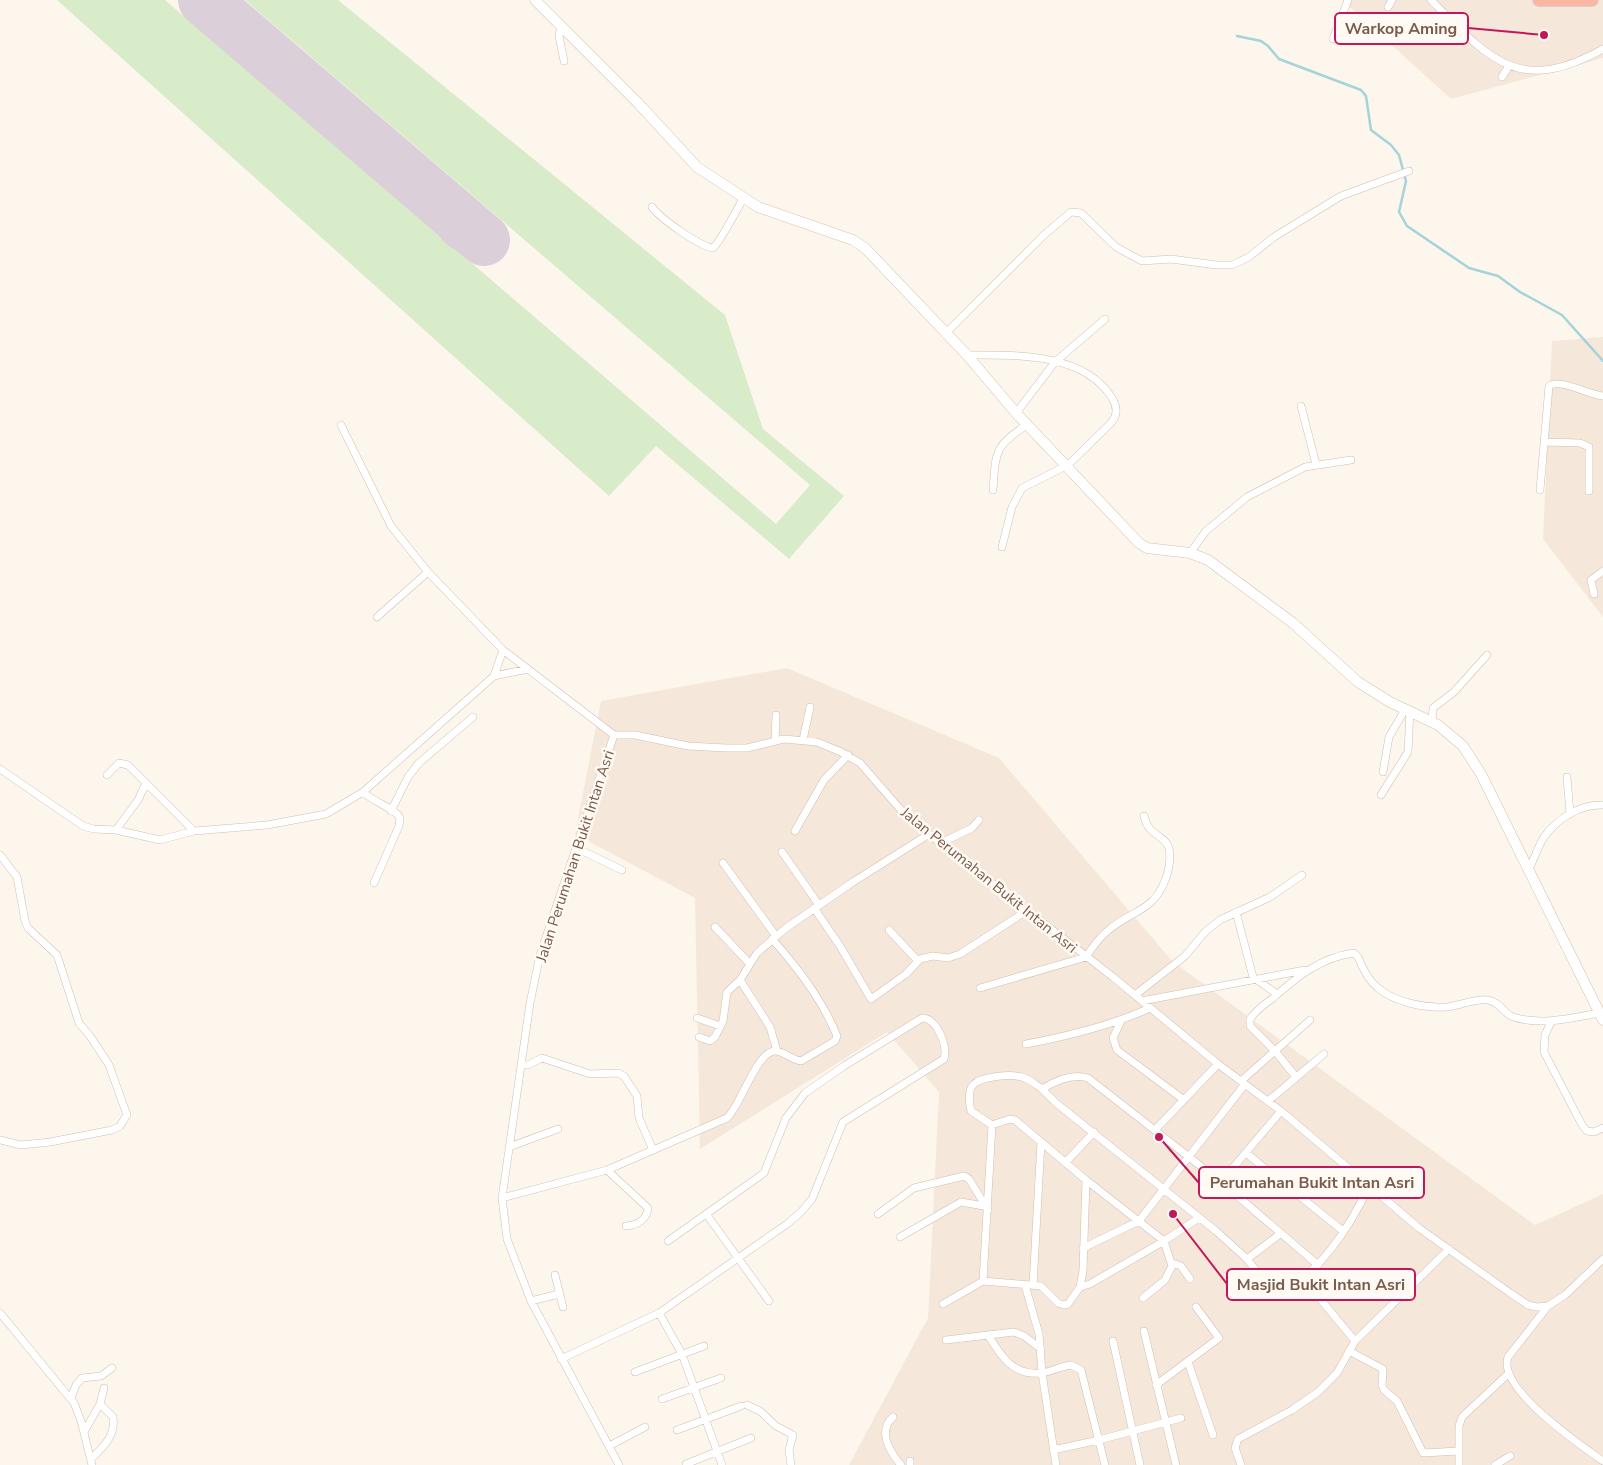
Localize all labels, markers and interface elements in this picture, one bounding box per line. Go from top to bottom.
callout: Warkop Aming [1335,13,1468,44]
text: Warkop Aming [1345,18,1457,40]
street label: Jalan Perumahan Bukit Intan Asri [531,748,619,965]
street label: Jalan Perumahan Bukit Intan Asri [896,802,1081,958]
callout: Perumahan Bukit Intan Asri [1199,1167,1424,1198]
text: Perumahan Bukit Intan Asri [1210,1172,1414,1194]
callout: Masjid Bukit Intan Asri [1227,1269,1415,1300]
text: Masjid Bukit Intan Asri [1237,1274,1405,1296]

